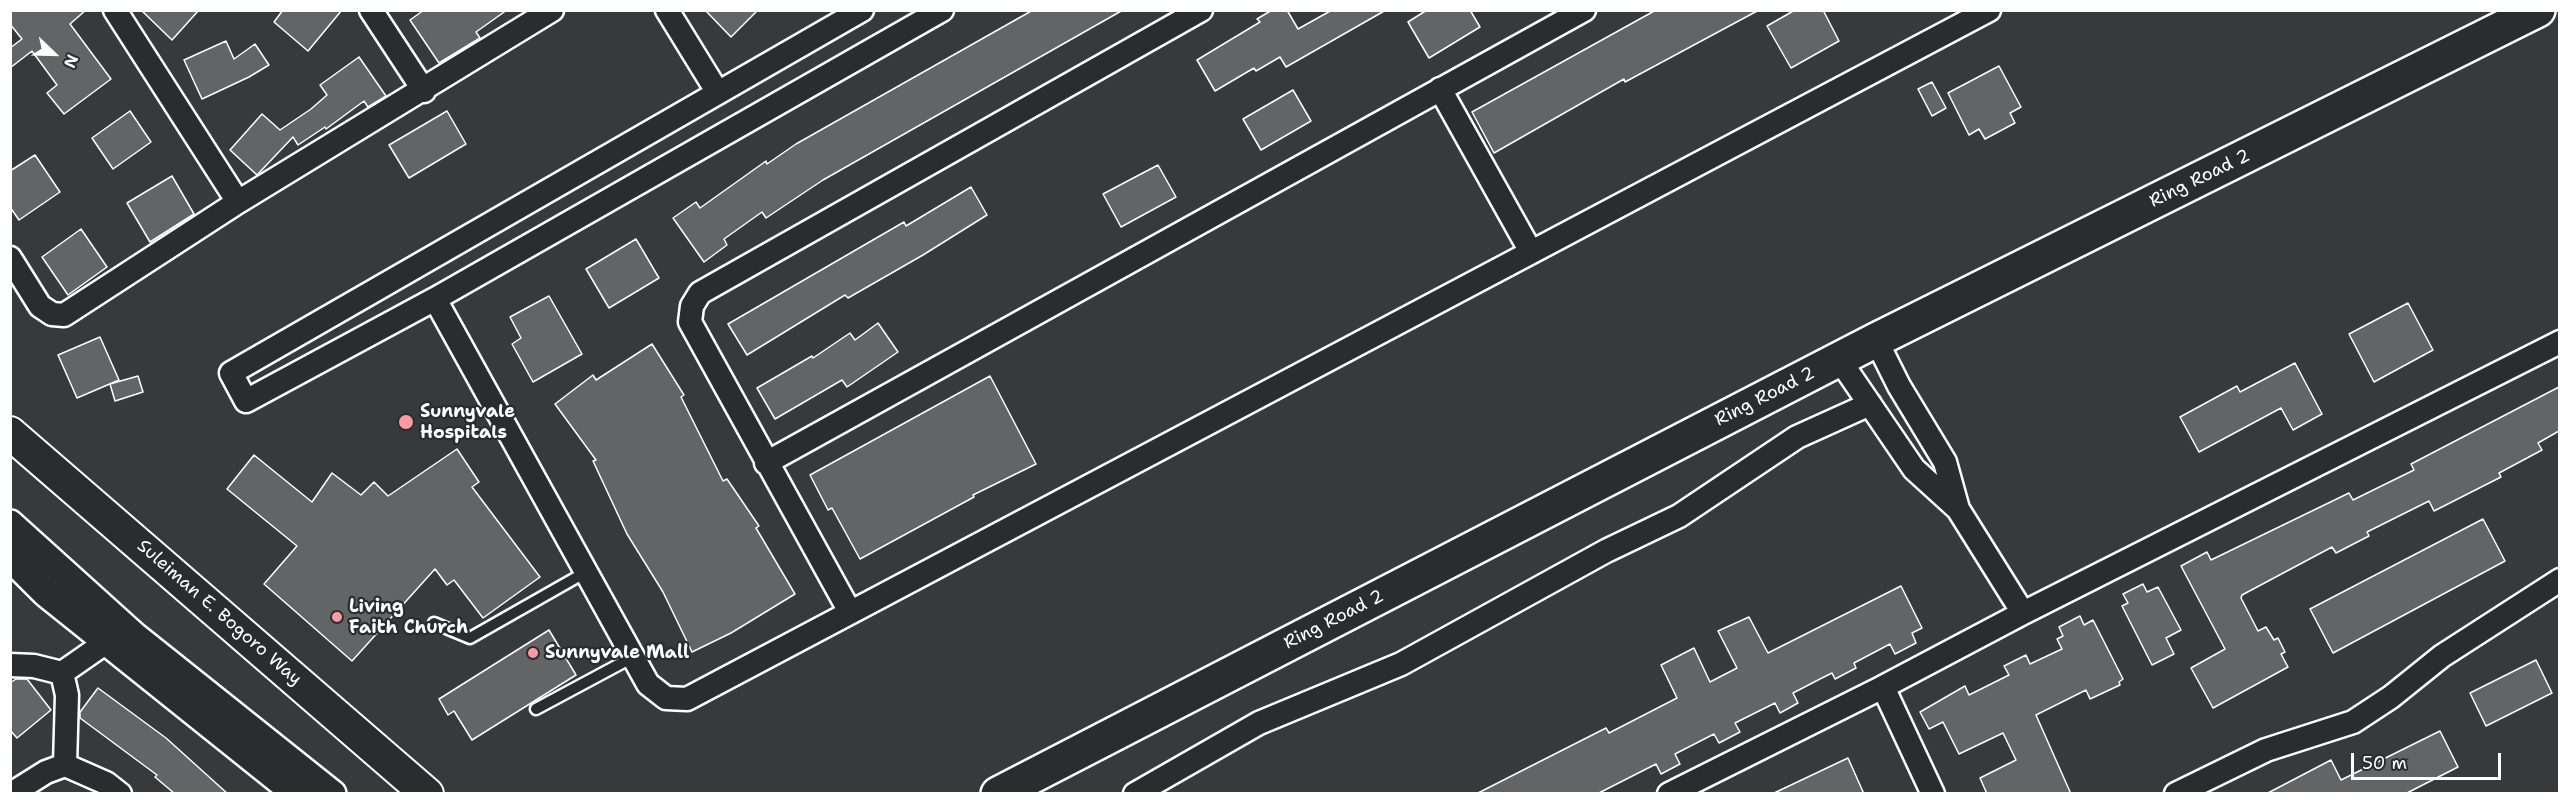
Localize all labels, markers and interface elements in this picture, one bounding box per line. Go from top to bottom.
north arrow [24,24,84,84]
text: N [59,51,83,71]
street label: Ring Road 2 [2146,145,2254,213]
street label: Ring Road 2 [1711,363,1819,431]
place label: Sunnyvale Hospitals [420,401,515,444]
marker: Sunnyvale Hospitals [397,413,415,431]
street label: Suleiman E. Bogoro Way [132,536,306,690]
street label: Ring Road 2 [1280,586,1388,654]
place label: Living Faith Church [349,596,468,638]
marker: Living Faith Church [330,610,344,624]
place label: Sunnyvale Mall [545,642,689,664]
marker: Sunnyvale Mall [526,646,540,660]
scale bar [2354,741,2504,779]
text: 50 m [2362,751,2407,775]

